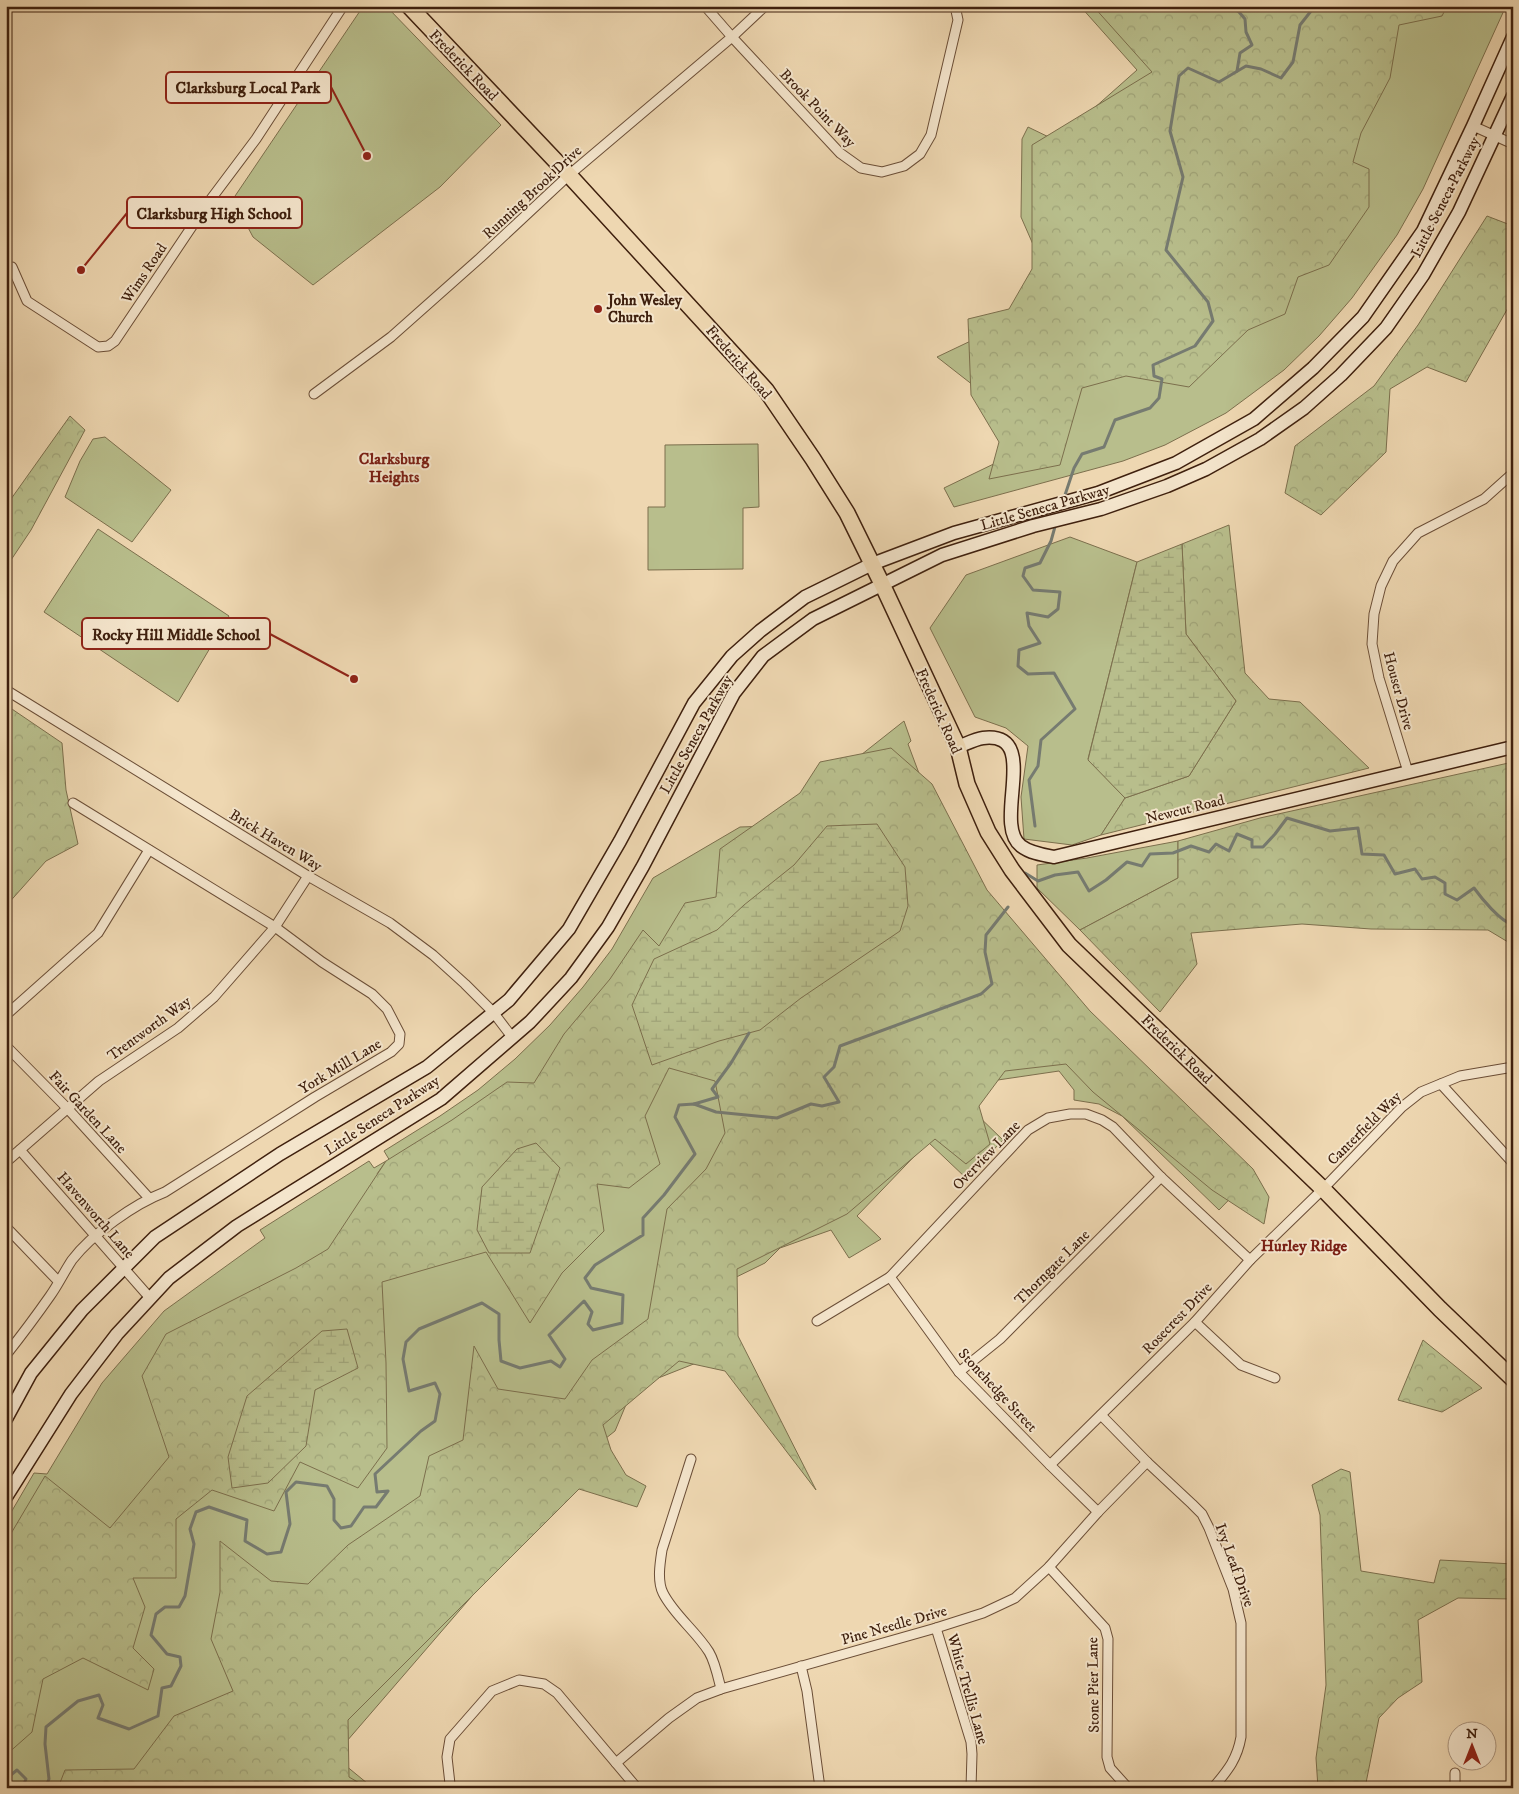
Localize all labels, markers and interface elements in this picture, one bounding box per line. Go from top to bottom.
street label: Frederick Road [425,26,503,105]
street label: Brook Point Way [775,65,860,152]
callout: Clarksburg Local Park [166,72,331,103]
text: Clarksburg Local Park [176,78,322,98]
street label: Little Seneca Parkway [1407,133,1485,261]
street label: Running Brook Drive [479,142,586,243]
callout: Clarksburg High School [127,197,302,228]
text: Clarksburg High School [137,204,293,224]
street label: Wims Road [117,239,172,308]
place label: John Wesley Church [606,291,683,327]
marker: John Wesley Church [592,303,604,315]
street label: Frederick Road [701,322,776,403]
district label: Clarksburg Heights [359,449,430,487]
street label: Little Seneca Parkway [978,480,1113,535]
callout: Rocky Hill Middle School [82,618,270,649]
text: Rocky Hill Middle School [92,625,261,645]
street label: Houser Drive [1379,650,1418,732]
street label: Frederick Road [911,666,966,757]
street label: Little Seneca Parkway [656,671,737,797]
street label: Newcut Road [1144,790,1227,828]
street label: Brick Haven Way [226,805,326,876]
street label: Trentworth Way [104,991,196,1065]
street label: Frederick Road [1137,1011,1217,1088]
street label: York Mill Lane [296,1034,385,1098]
street label: Fair Garden Lane [45,1067,131,1158]
street label: Little Seneca Parkway [321,1071,444,1160]
street label: Canterfield Way [1323,1087,1406,1169]
street label: Overview Lane [948,1116,1024,1194]
street label: Havenworth Lane [53,1168,139,1263]
street label: Thorngate Lane [1011,1226,1094,1309]
district label: Hurley Ridge [1261,1236,1348,1256]
street label: Rosecrest Drive [1138,1278,1217,1358]
street label: Stonehedge Street [954,1344,1041,1436]
street label: Ivy Leaf Drive [1211,1521,1258,1610]
street label: Pine Needle Drive [839,1601,949,1650]
street label: White Trellis Lane [942,1631,992,1747]
street label: Stone Pier Lane [1083,1637,1104,1733]
north arrow [1446,1722,1496,1772]
text: N [1466,1725,1478,1743]

